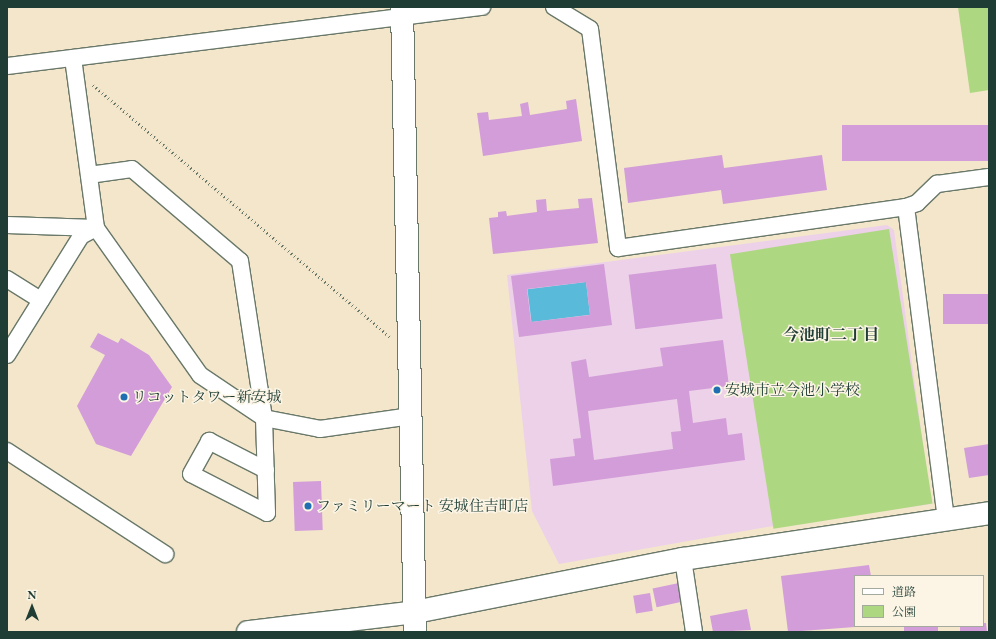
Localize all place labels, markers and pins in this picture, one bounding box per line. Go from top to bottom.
place label: 安城市立今池小学校 [725,381,860,399]
marker: 安城市立今池小学校 [712,385,722,395]
place label: リコットタワー新安城 [132,388,282,406]
marker: リコットタワー新安城 [119,392,129,402]
place label: ファミリーマート 安城住吉町店 [316,497,529,515]
marker: ファミリーマート 安城住吉町店 [303,501,313,511]

